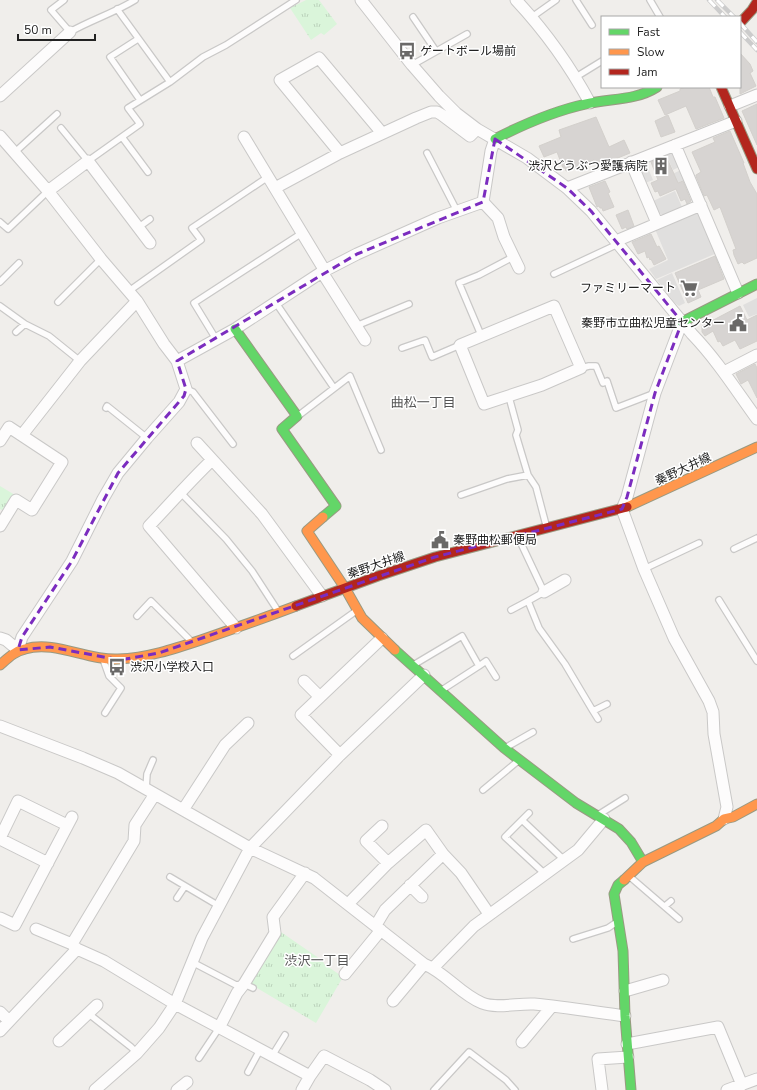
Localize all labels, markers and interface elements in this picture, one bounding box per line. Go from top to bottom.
scale bar [18,16,95,42]
legend [601,16,741,88]
text: 50 m [24,22,52,38]
text: Fast [637,24,660,40]
bus stop icon: ゲートボール場前 [397,41,417,61]
place label: ゲートボール場前 [420,43,516,59]
text: Slow [637,44,665,60]
text: Jam [636,64,658,80]
building icon: 渋沢どうぶつ愛護病院 [651,156,671,176]
place label: 渋沢どうぶつ愛護病院 [528,158,648,174]
supermarket icon: ファミリーマート [679,278,699,298]
place label: ファミリーマート [580,280,676,296]
public building icon: 秦野市立曲松児童センター [728,313,748,333]
place label: 秦野市立曲松児童センター [581,315,725,331]
district label: 曲松一丁目 [390,394,456,412]
street label: 秦野大井線 [652,449,714,489]
public building icon: 秦野曲松郵便局 [430,530,450,550]
place label: 秦野曲松郵便局 [453,532,537,548]
street label: 秦野大井線 [345,548,407,582]
bus stop icon: 渋沢小学校入口 [107,657,127,677]
place label: 渋沢小学校入口 [130,659,214,675]
district label: 渋沢一丁目 [284,952,350,970]

